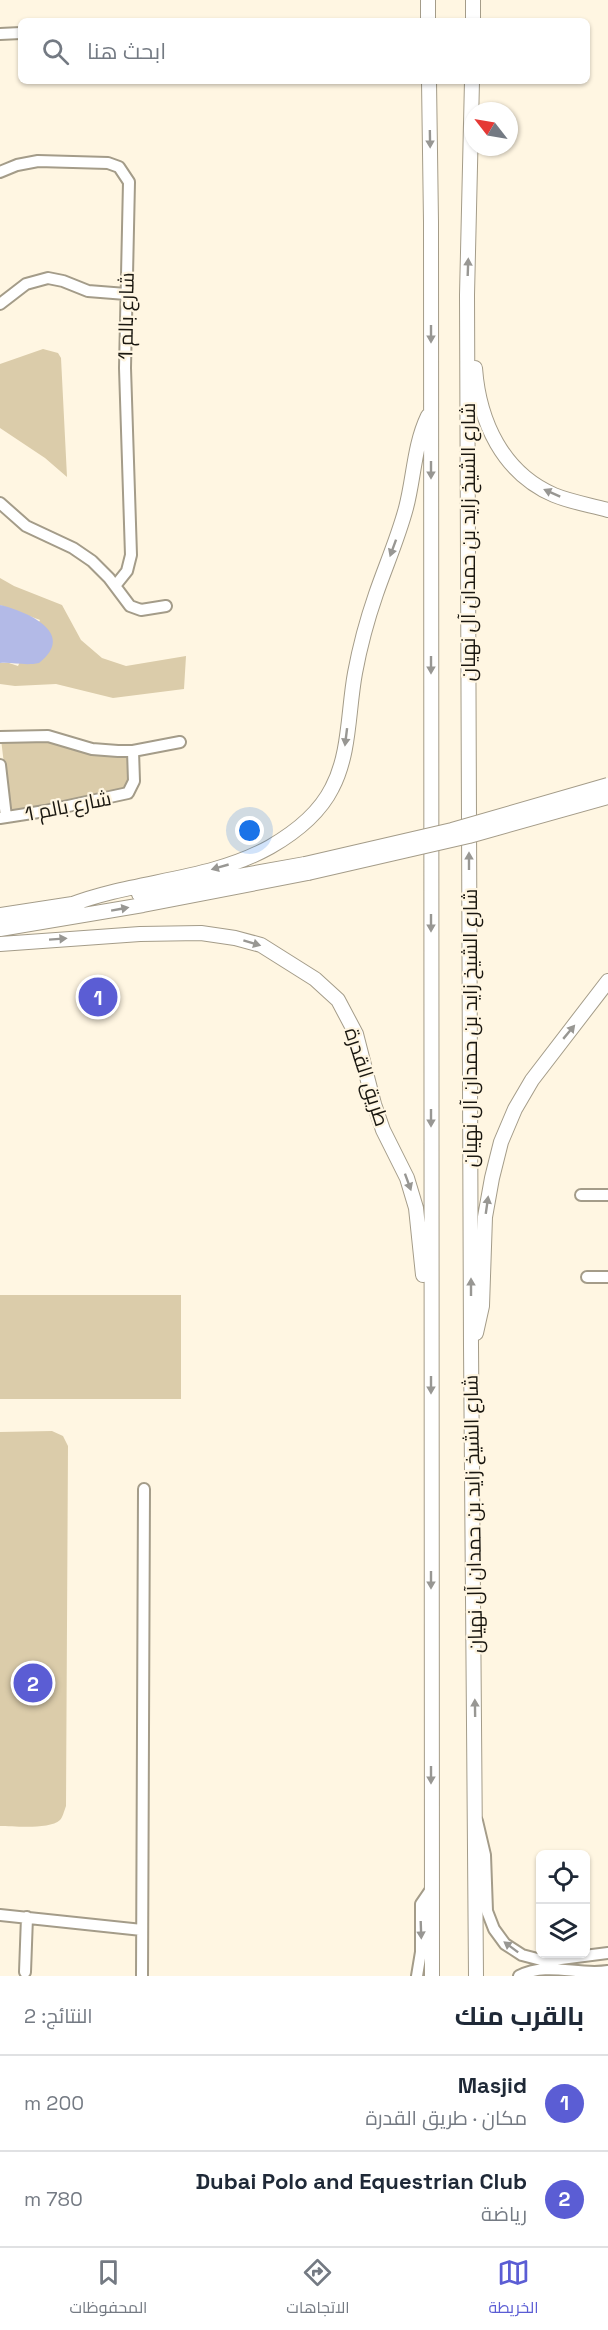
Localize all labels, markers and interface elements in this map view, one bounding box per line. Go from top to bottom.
search box [18,18,590,84]
icon: search [39,35,72,68]
text: ابحث هنا [87,37,166,65]
north arrow [464,102,518,156]
one-way arrow [425,130,435,149]
one-way arrow [463,258,472,277]
street label: شارع بالم 1 [112,272,141,360]
one-way arrow [426,325,436,344]
street label: شارع الشيخ زايد بن حمدان آل نهيان [455,403,482,681]
one-way arrow [426,460,436,479]
one-way arrow [543,488,561,498]
one-way arrow [388,539,398,557]
one-way arrow [426,655,436,674]
one-way arrow [341,727,351,746]
street label: شارع بالم 1 [23,785,114,828]
your location [235,816,264,845]
one-way arrow [464,852,474,871]
one-way arrow [211,863,229,872]
street label: شارع الشيخ زايد بن حمدان آل نهيان [457,889,484,1167]
one-way arrow [110,904,129,913]
one-way arrow [426,913,436,932]
one-way arrow [49,934,68,943]
one-way arrow [243,939,261,948]
pin: 1 [78,974,118,1020]
street label: طريق القدرة [339,1024,395,1130]
one-way arrow [563,1024,576,1040]
one-way arrow [426,1108,436,1127]
one-way arrow [403,1173,413,1191]
one-way arrow [482,1196,491,1215]
one-way arrow [466,1278,476,1297]
street label: شارع الشيخ زايد بن حمدان آل نهيان [458,1375,489,1653]
one-way arrow [426,1376,436,1395]
one-way arrow [426,1571,436,1590]
pin: 2 [14,1660,52,1706]
one-way arrow [470,1698,480,1717]
one-way arrow [426,1766,436,1785]
map controls [536,1850,590,1958]
button: locate [536,1850,590,1904]
button: layers [536,1904,590,1958]
one-way arrow [416,1921,425,1940]
one-way arrow [503,1941,519,1953]
text: بالقرب منك [455,1999,584,2033]
text: النتائج: 2 [24,2003,93,2029]
text: Masjid [458,2071,527,2099]
text: 200 m [24,2090,84,2116]
text: 1 [560,2090,569,2116]
text: مكان · طريق القدرة [366,2105,527,2131]
text: Dubai Polo and Equestrian Club [195,2167,527,2195]
text: 780 m [24,2186,83,2212]
text: 2 [559,2186,570,2212]
text: رياضة [481,2201,527,2227]
tab: المحفوظات [69,2256,147,2322]
tab: الاتجاهات [286,2256,350,2322]
tab: الخريطة [489,2256,539,2322]

